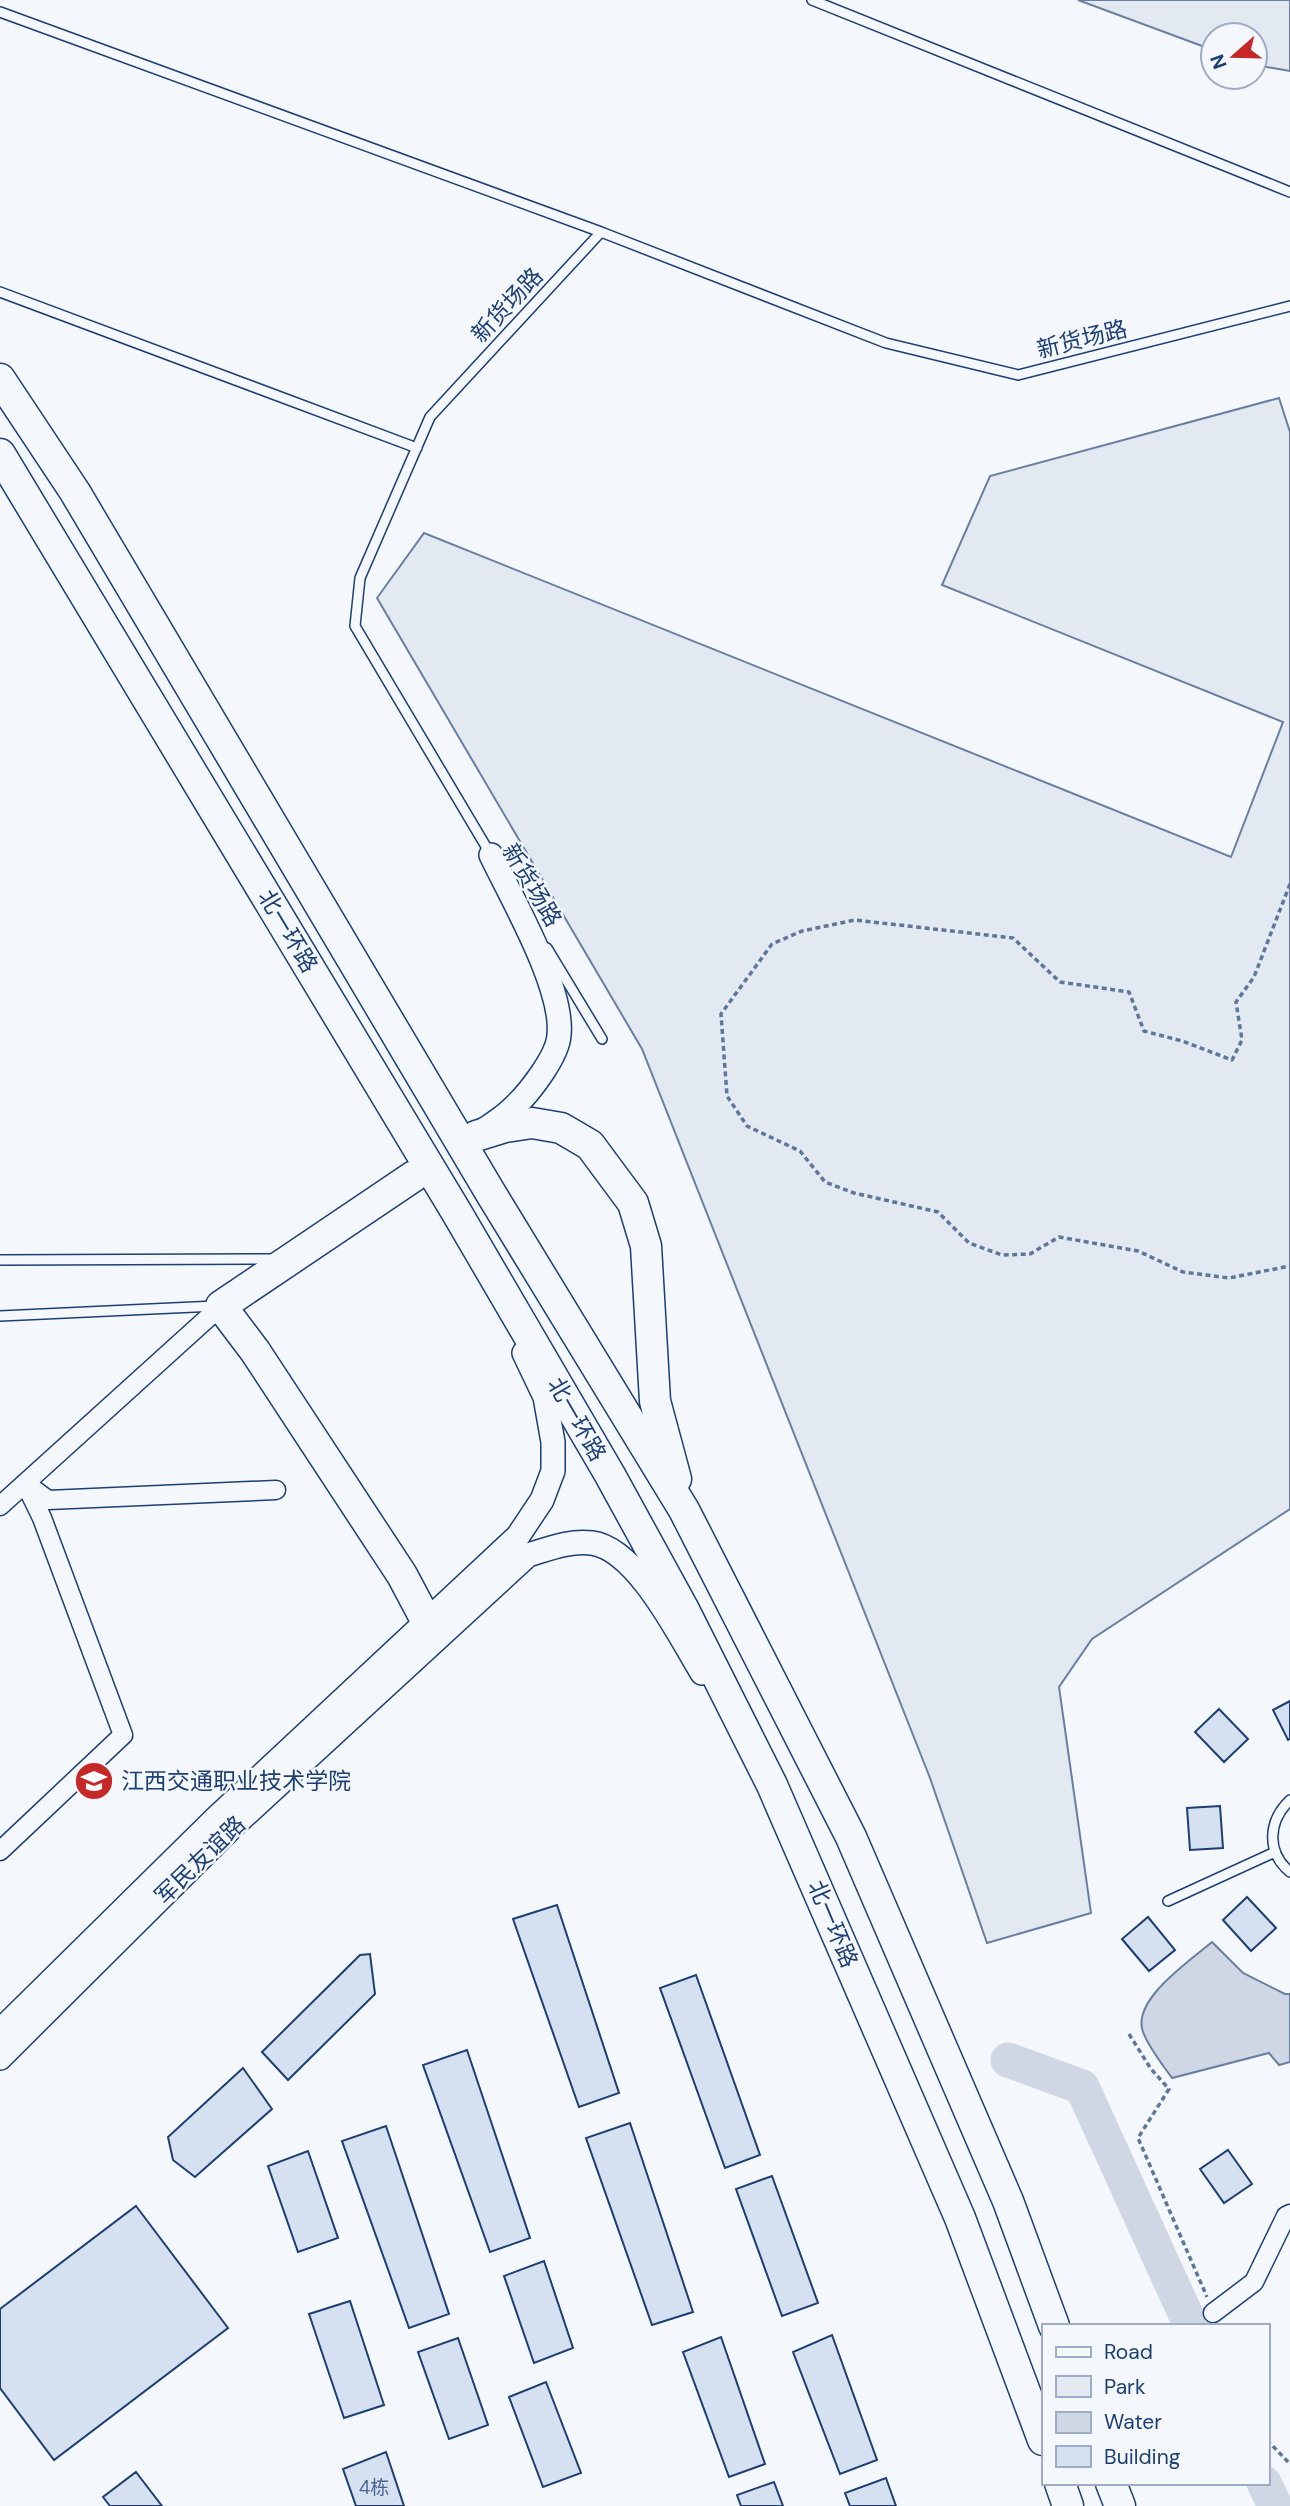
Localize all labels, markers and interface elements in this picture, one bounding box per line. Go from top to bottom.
north arrow [1199,21,1269,91]
text: N [1204,51,1233,72]
street label: 新货场路 [465,261,549,349]
street label: 新货场路 [1034,313,1130,365]
street label: 新货场路 [495,838,569,932]
street label: 北一环路 [251,884,325,978]
street label: 北一环路 [541,1372,613,1466]
school or university icon: 江西交通职业技术学院 [73,1760,115,1802]
place label: 江西交通职业技术学院 [121,1766,351,1796]
street label: 军民友谊路 [148,1809,252,1911]
street label: 北一环路 [801,1876,865,1972]
legend [1042,2324,1269,2485]
text: Road [1104,2338,1153,2366]
text: Park [1104,2373,1146,2401]
text: Water [1104,2408,1162,2436]
text: Building [1104,2443,1181,2471]
house number: 4栋 [359,2475,389,2500]

